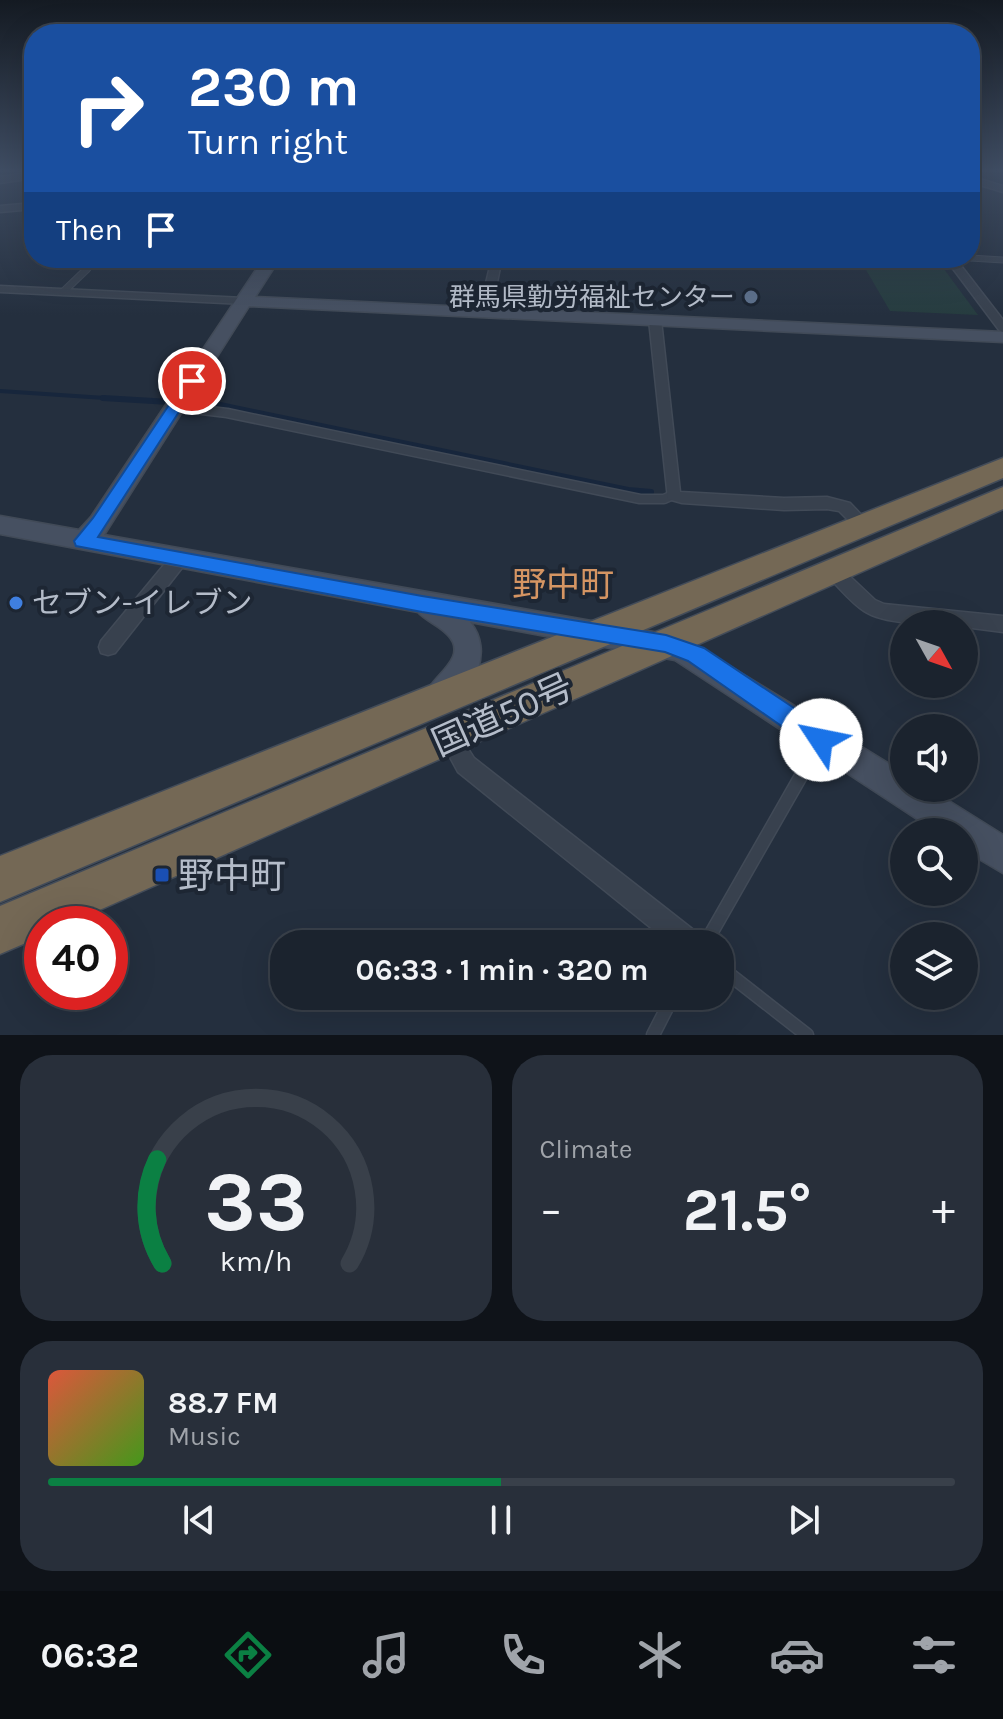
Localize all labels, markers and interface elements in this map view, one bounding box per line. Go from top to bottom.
text: 230 m [188,54,359,119]
icon: right [56,56,160,160]
text: Turn right [188,121,348,163]
icon: arrive [139,208,183,252]
text: Then [56,212,123,248]
place label: 群馬県勤労福祉センター [449,282,735,313]
marker: 群馬県勤労福祉センター [742,288,760,306]
pin [158,347,226,415]
icon: arrive [170,359,214,403]
district label: 野中町 [512,565,614,605]
place label: セブン-イレブン [32,585,252,621]
marker: セブン-イレブン [7,594,25,612]
north arrow [890,610,978,698]
map controls [890,610,978,1010]
street label: 国道50号 [425,665,579,765]
position arrow [779,698,863,782]
button: sound [890,714,978,802]
button: search [890,818,978,906]
place label: 野中町 [178,855,286,897]
marker: 野中町 [153,866,171,884]
speed limit sign: 40 [24,906,128,1010]
button: layers [890,922,978,1010]
text: 06:33 · 1 min · 320 m [356,952,648,988]
text: Climate [540,1134,632,1165]
text: 33 [204,1154,308,1251]
text: 21.5° [683,1175,812,1245]
text: − [540,1184,563,1235]
text: + [932,1184,955,1235]
text: km/h [220,1245,292,1278]
text: 88.7 FM [168,1385,278,1421]
text: Music [168,1421,241,1452]
icon: previous [177,1498,221,1542]
icon: pause [479,1498,523,1542]
icon: next [782,1498,826,1542]
icon: directions [220,1627,276,1683]
icon: music [358,1627,414,1683]
icon: phone [495,1627,551,1683]
icon: climate [632,1627,688,1683]
icon: car [769,1627,825,1683]
icon: filters [906,1627,962,1683]
text: 06:32 [41,1634,139,1676]

